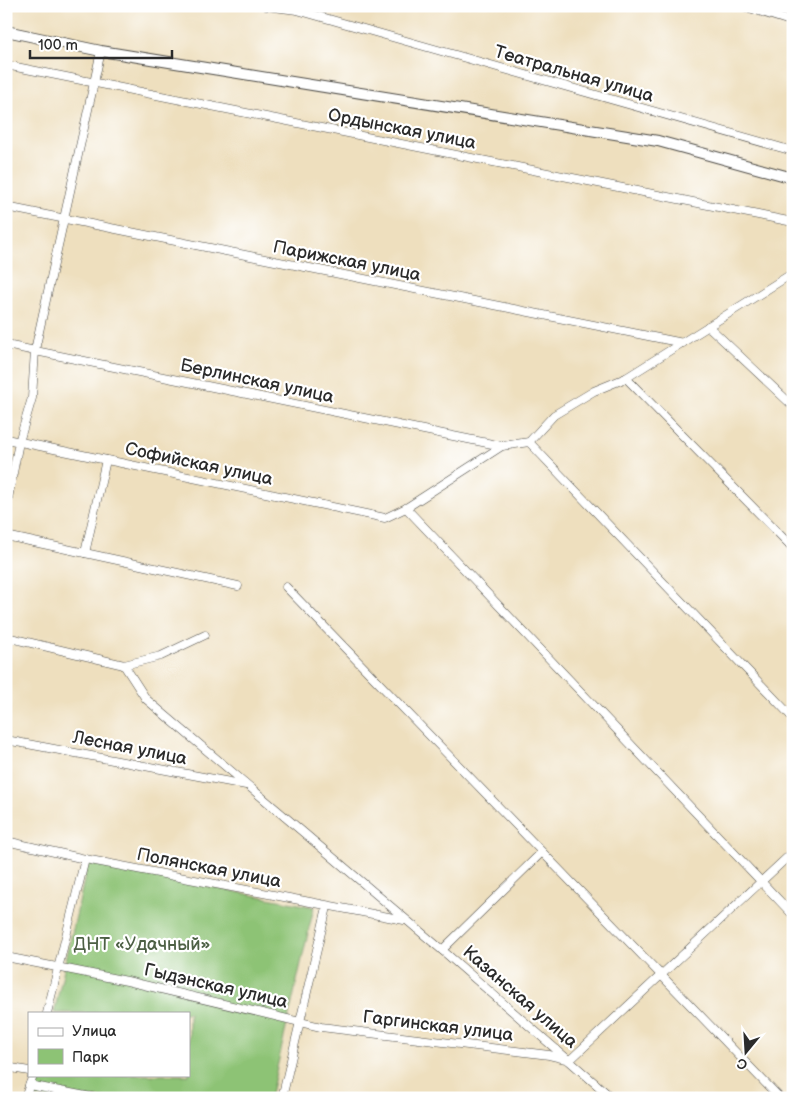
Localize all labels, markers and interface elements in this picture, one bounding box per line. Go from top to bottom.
scale bar [30,28,172,60]
text: 100 m [38,36,78,55]
street label: Театральная улица [492,41,656,107]
street label: Ордынская улица [326,104,478,154]
street label: Парижская улица [271,236,423,286]
street label: Берлинская улица [178,354,336,408]
street label: Софийская улица [123,438,275,490]
street label: Лесная улица [70,726,189,769]
street label: Полянская улица [135,844,283,892]
park label: ДНТ «Удачный» [74,934,211,955]
street label: Казанская улица [458,941,582,1053]
street label: Гыдэнская улица [142,959,290,1013]
street label: Гаргинская улица [362,1006,515,1046]
legend [28,1012,190,1076]
text: Улица [72,1022,117,1041]
north arrow [722,1026,772,1076]
text: Парк [72,1048,109,1067]
text: С [735,1054,749,1073]

